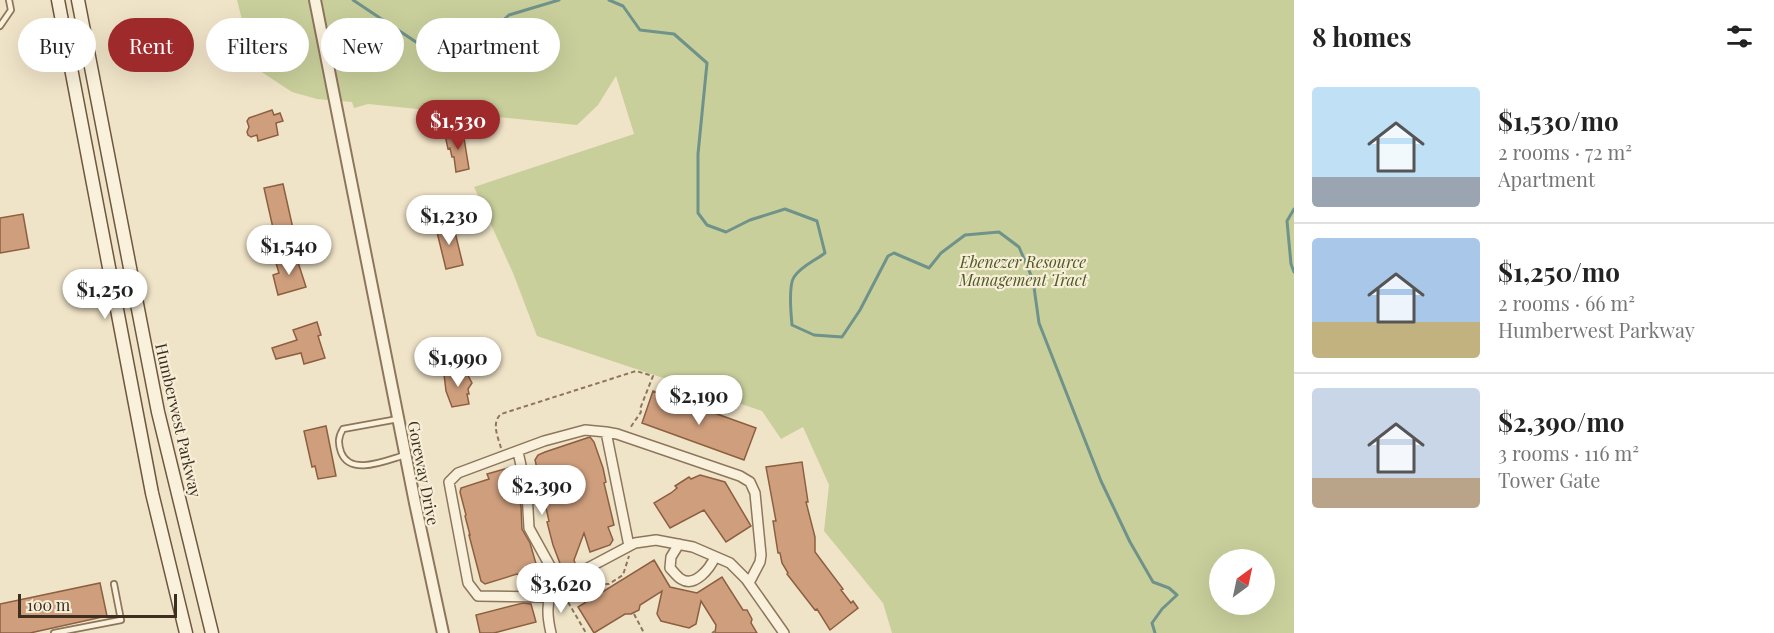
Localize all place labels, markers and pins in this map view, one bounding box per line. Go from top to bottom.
pin: $1,530 [409,100,507,151]
pin: $1,230 [400,195,498,246]
pin: $1,540 [240,225,338,276]
pin: $1,250 [56,269,154,320]
pin: $1,990 [409,337,507,388]
pin: $2,190 [650,375,748,426]
pin: $2,390 [493,465,591,516]
pin: $3,620 [512,563,610,614]

